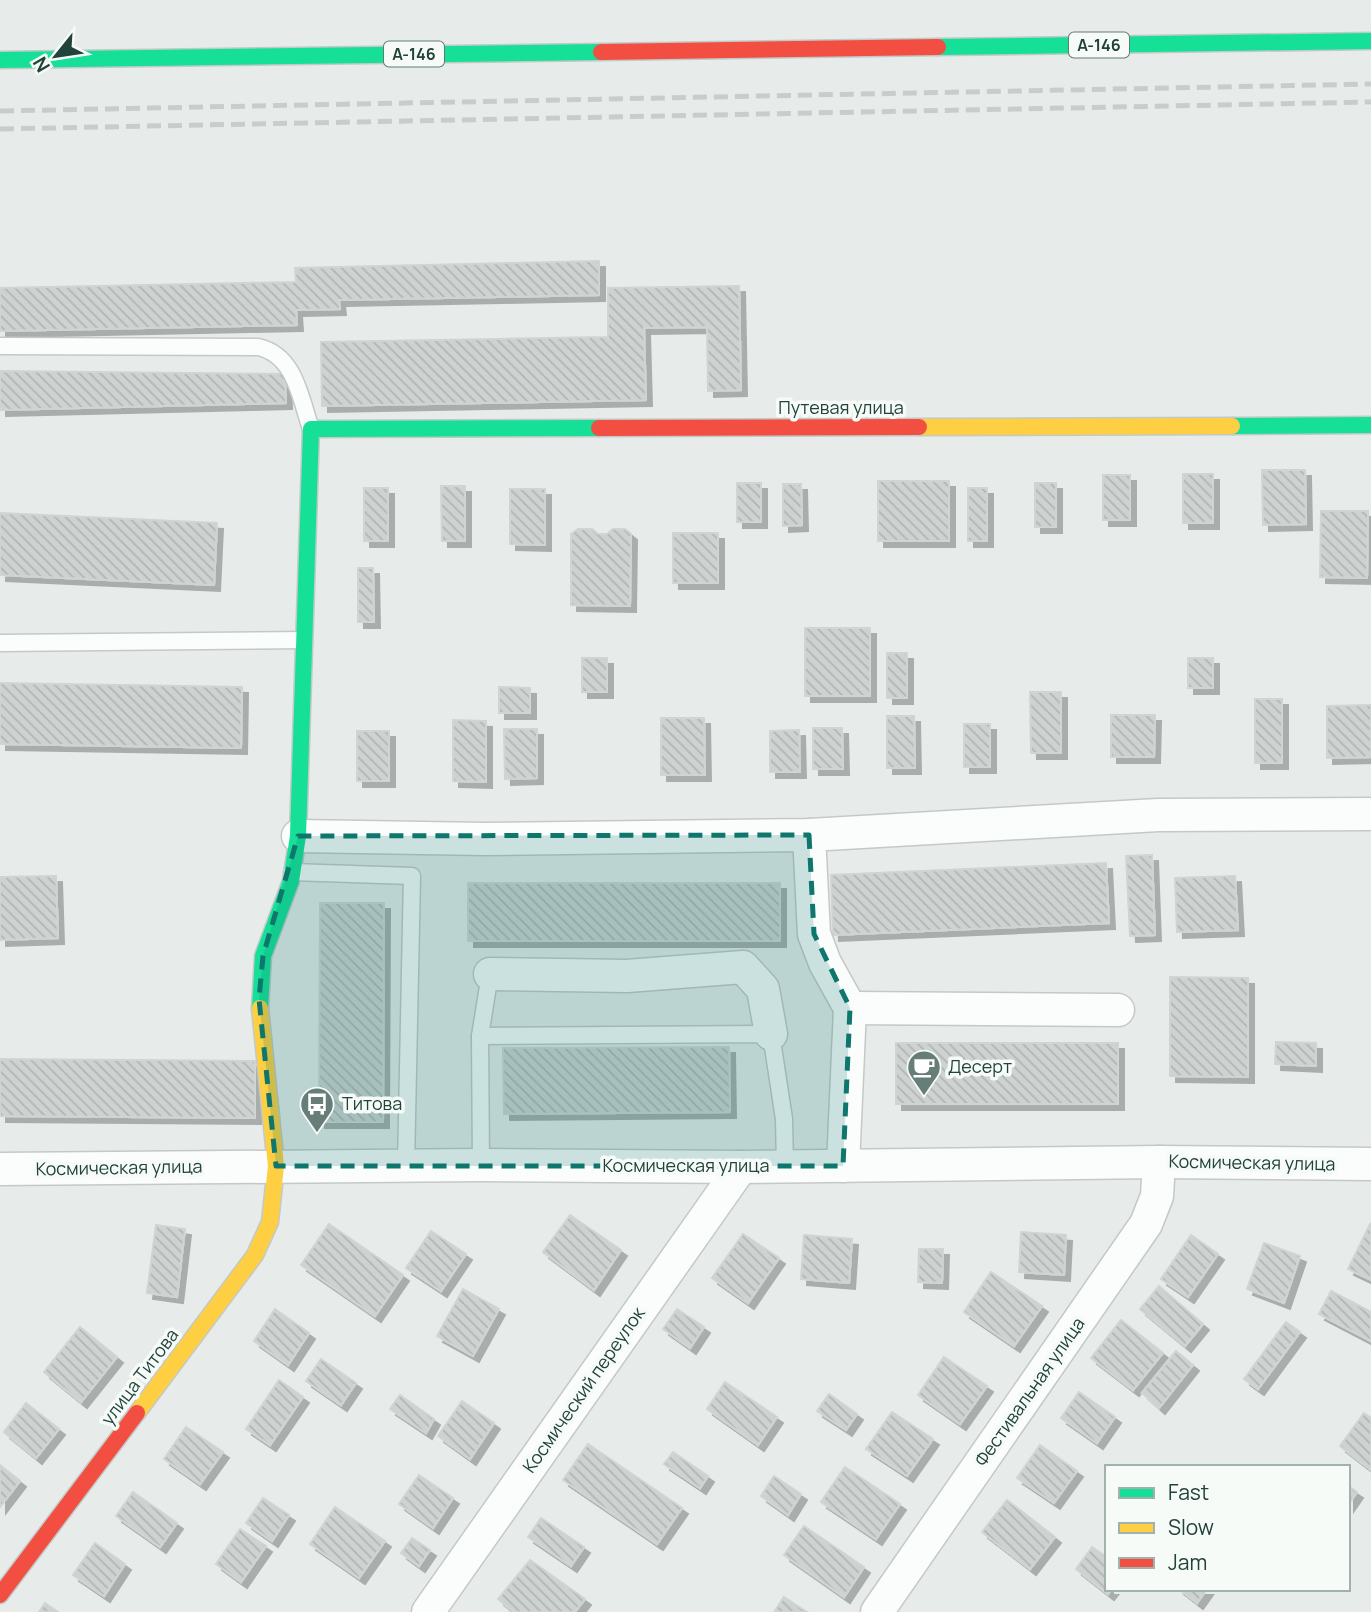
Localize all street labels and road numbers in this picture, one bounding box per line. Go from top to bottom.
road number: А-146 [1069,32,1129,58]
road number: А-146 [384,42,444,66]
street label: Путевая улица [778,395,904,419]
street label: Космическая улица [1168,1149,1336,1175]
street label: Космическая улица [603,1153,769,1177]
street label: Космическая улица [35,1154,203,1180]
street label: Космический переулок [517,1301,650,1477]
street label: Фестивальная улица [969,1312,1090,1471]
street label: улица Титова [95,1323,183,1429]

